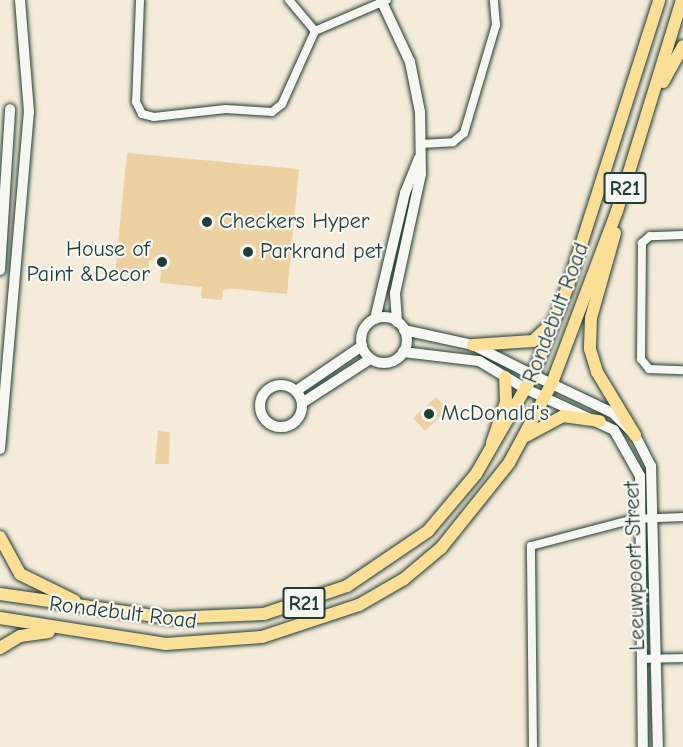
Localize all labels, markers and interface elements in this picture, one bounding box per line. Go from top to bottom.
road number: R21 [602,170,648,206]
place label: Checkers Hyper [219,209,370,235]
marker: Checkers Hyper [200,215,214,229]
place label: House of Paint &Decor [26,236,150,288]
place label: Parkrand pet [260,239,382,265]
street label: Rondebult Road [517,239,595,387]
marker: Parkrand pet [241,245,255,259]
marker: House of Paint &Decor [155,255,169,269]
place label: McDonald's [441,401,549,427]
marker: McDonald's [422,407,436,421]
street label: Leeuwpoort Street [619,481,651,651]
road number: R21 [282,585,326,621]
street label: Rondebult Road [48,591,198,635]

